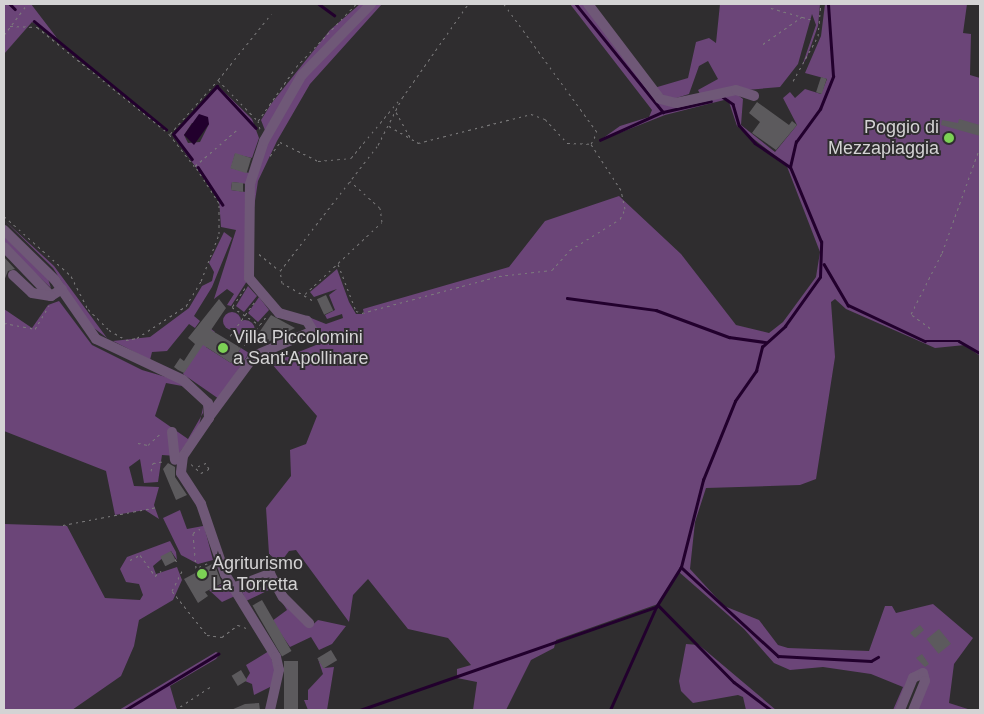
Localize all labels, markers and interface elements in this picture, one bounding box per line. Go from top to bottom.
place label: Poggio di Mezzapiaggia [828,117,939,160]
marker: Poggio di Mezzapiaggia [943,132,955,144]
place label: Villa Piccolomini a Sant'Apollinare [233,327,369,369]
marker: Villa Piccolomini a Sant'Apollinare [217,342,229,354]
place label: Agriturismo La Torretta [212,553,303,596]
marker: Agriturismo La Torretta [196,568,208,580]

